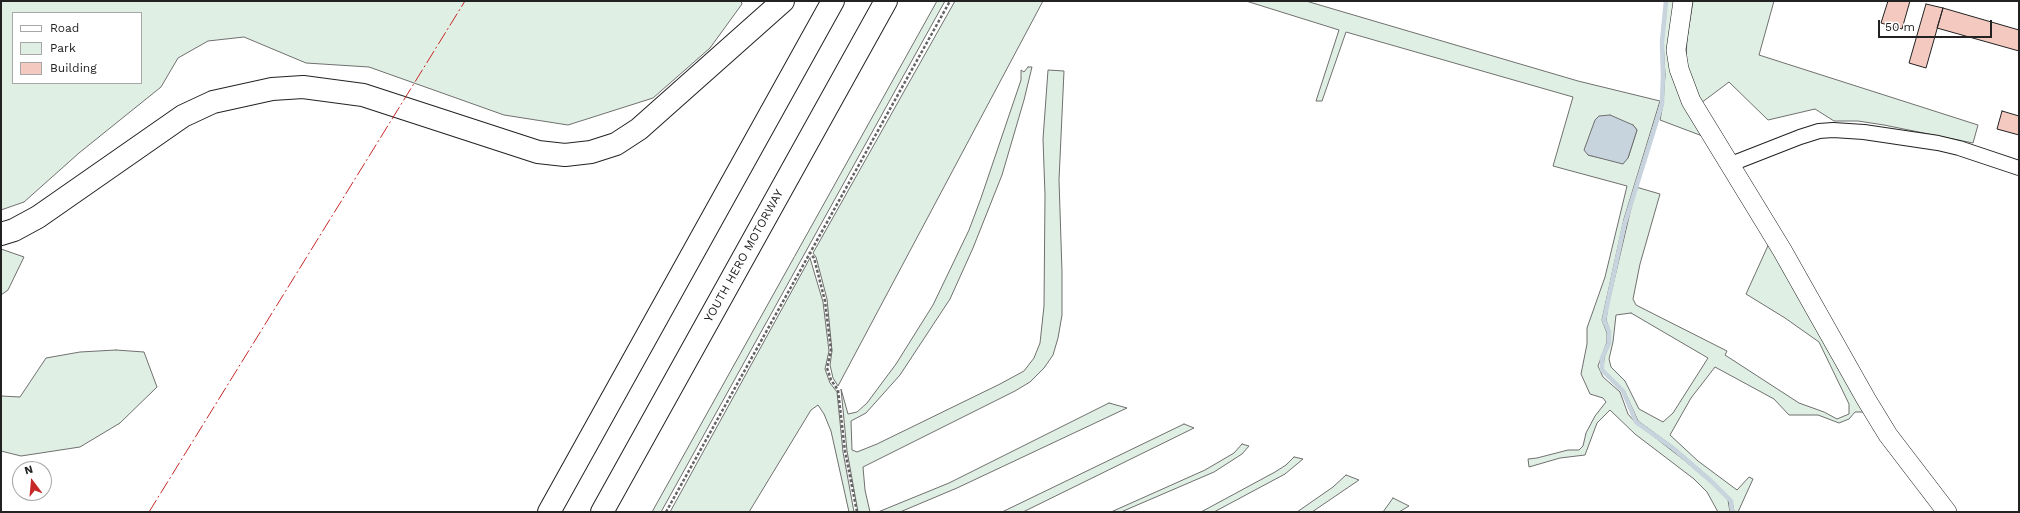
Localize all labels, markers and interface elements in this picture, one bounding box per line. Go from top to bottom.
legend [12,12,142,84]
scale bar [1880,12,1994,38]
text: 50 m [1885,20,1915,34]
text: Road [50,21,79,35]
text: Park [50,41,76,55]
text: Building [50,61,97,75]
street label: YOUTH HERO MOTORWAY [701,187,787,325]
north arrow [12,461,52,501]
text: N [23,463,35,477]

